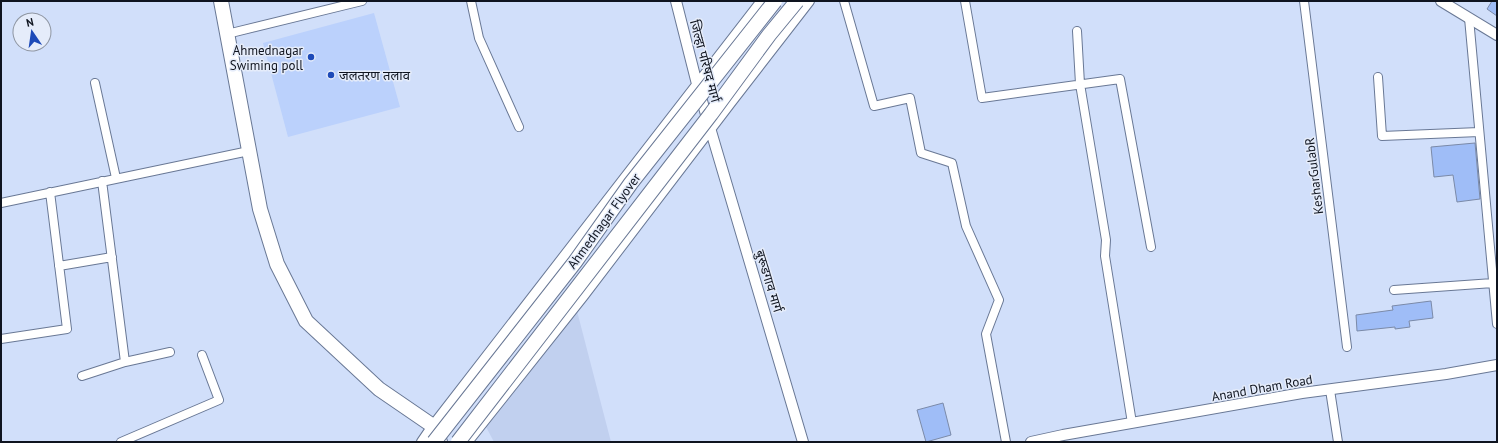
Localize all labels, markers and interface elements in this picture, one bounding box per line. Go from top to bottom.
north arrow [12,12,52,52]
text: N [25,15,35,30]
street label: जिल्हा परिषद मार्ग [686,18,724,105]
place label: Ahmednagar Swiming poll [230,42,304,74]
marker: Ahmednagar Swiming poll [306,52,316,62]
place label: जलतरण तलाव [339,67,411,84]
marker: जलतरण तलाव [326,70,336,80]
street label: KesharGulabR [1301,136,1327,215]
street label: Ahmednagar Flyover [564,169,645,272]
street label: बुरूडगाव मार्ग [751,248,787,315]
street label: Anand Dham Road [1210,371,1314,405]

